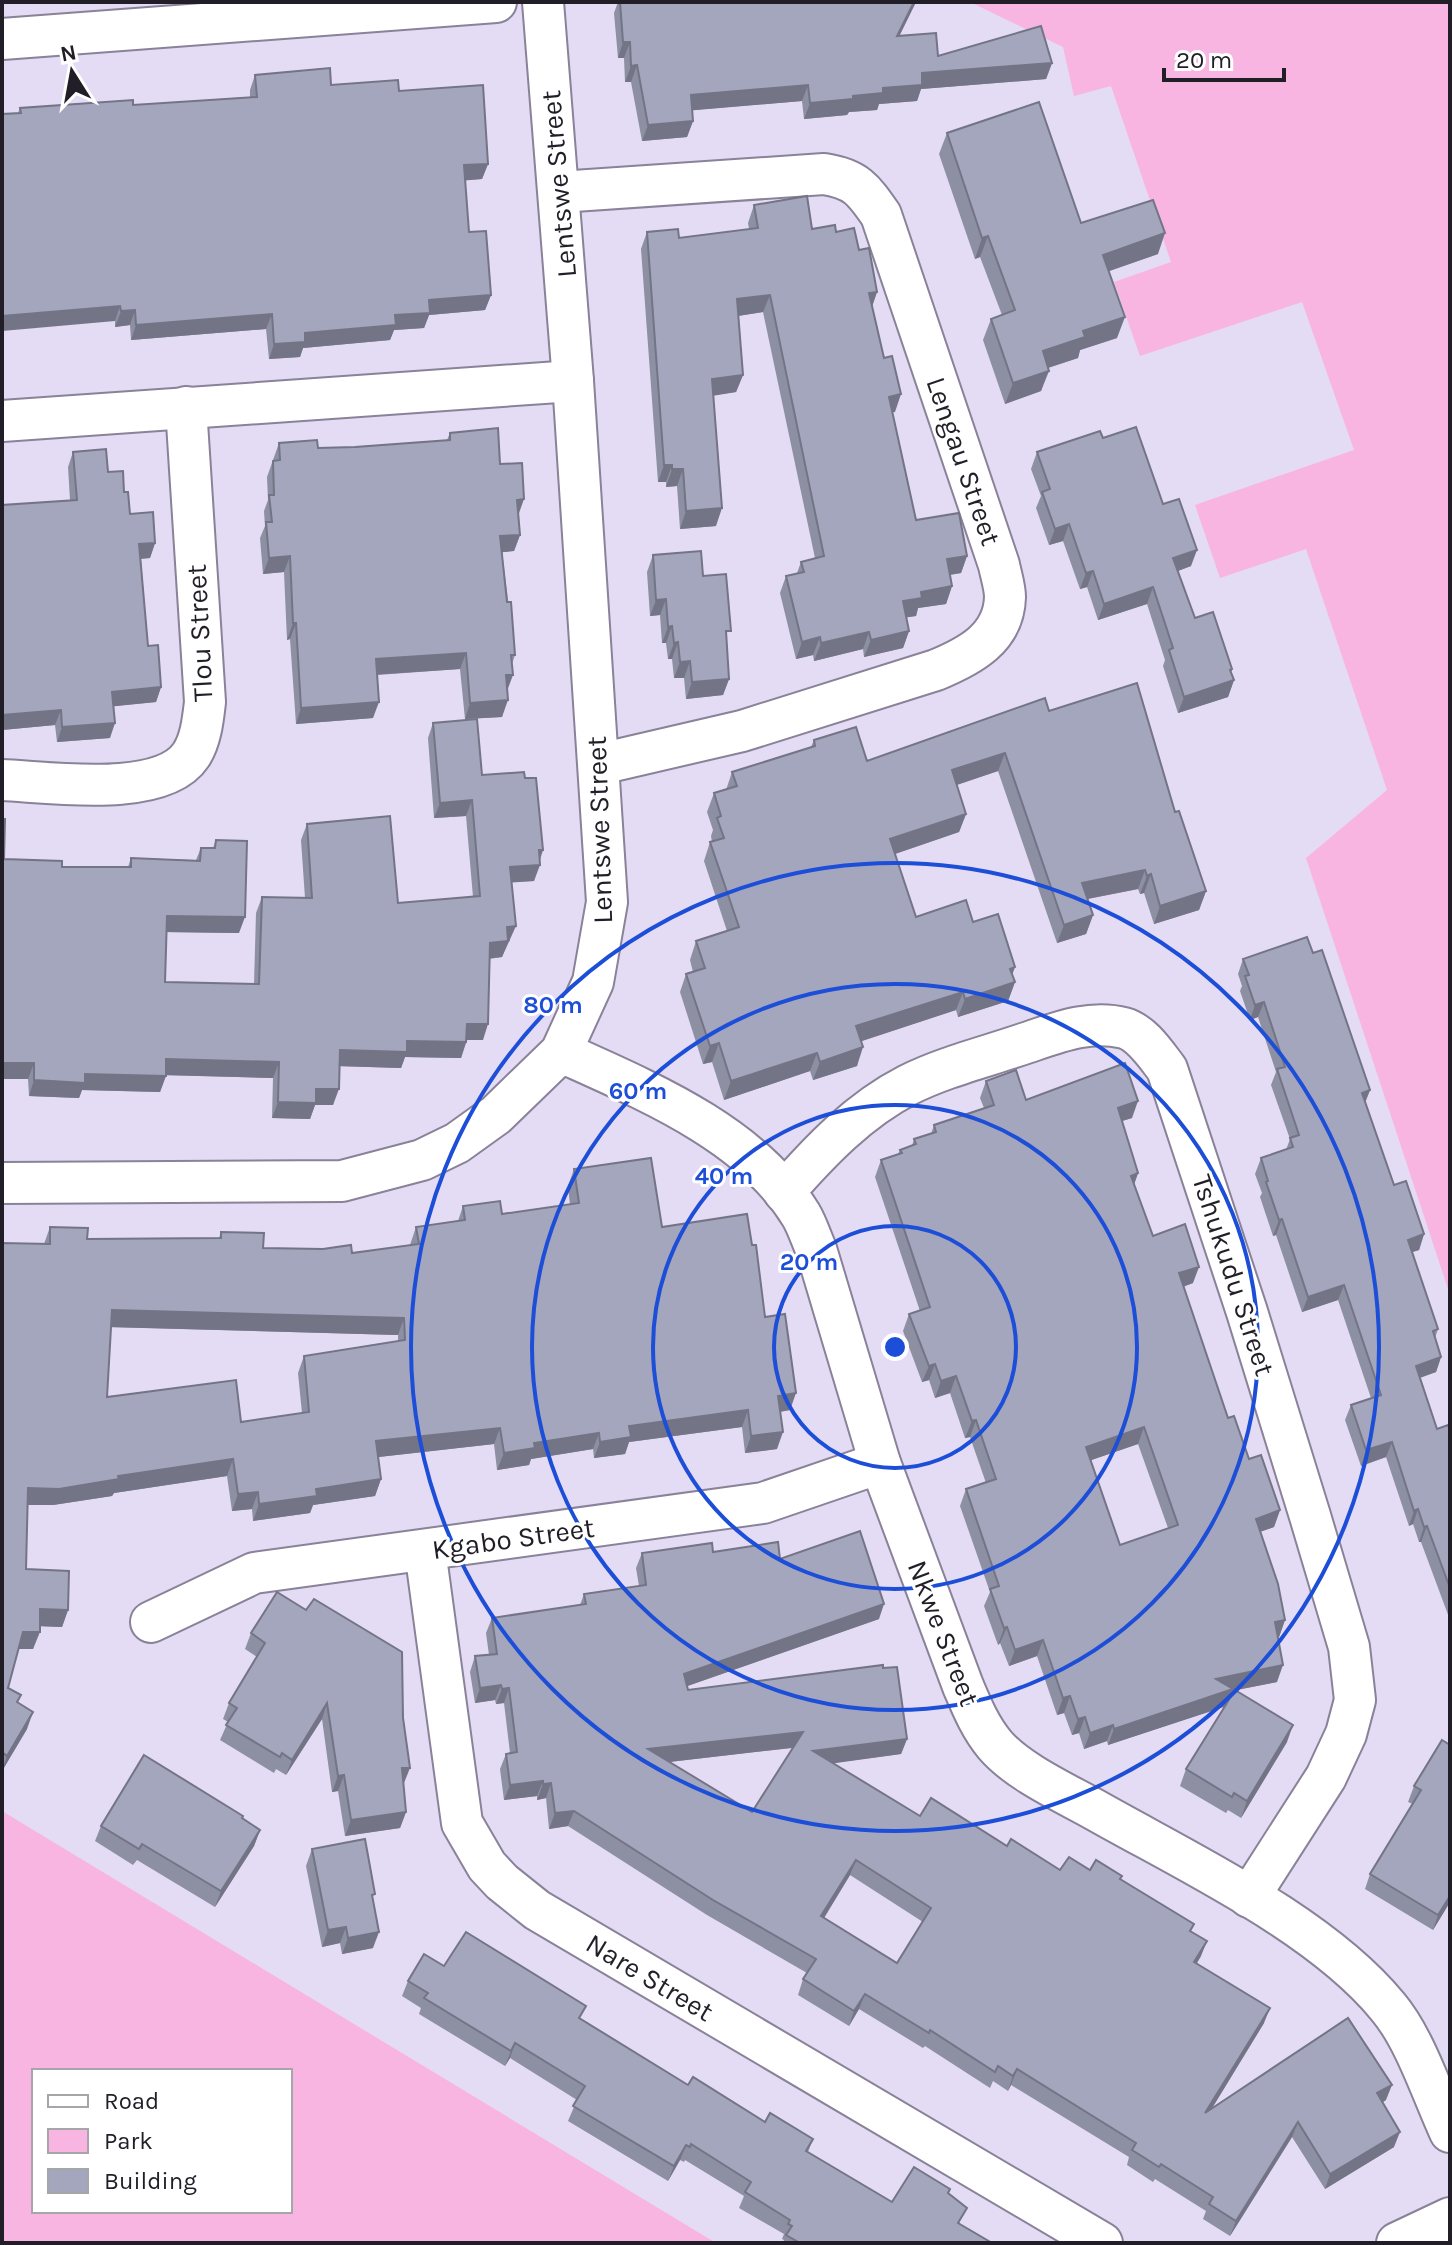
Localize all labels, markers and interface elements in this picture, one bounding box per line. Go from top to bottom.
north arrow [32,32,112,112]
scale bar [1164,32,1284,82]
text: N [58,39,79,68]
text: 20 m [1176,46,1232,74]
street label: Lentswe Street [534,89,583,279]
street label: Lengau Street [919,373,1008,550]
street label: Tlou Street [179,563,220,703]
street label: Lentswe Street [580,736,619,924]
text: 80 m [523,991,583,1019]
text: 60 m [609,1077,667,1105]
text: 40 m [695,1162,753,1190]
street label: Tshukudu Street [1185,1170,1282,1380]
text: 20 m [780,1248,838,1276]
centre of rings [881,1333,909,1361]
street label: Kgabo Street [430,1511,596,1566]
street label: Nkwe Street [901,1556,986,1711]
street label: Nare Street [580,1927,719,2028]
legend [32,2069,292,2213]
text: Road [104,2087,159,2115]
text: Park [104,2127,153,2155]
text: Building [104,2167,197,2195]

